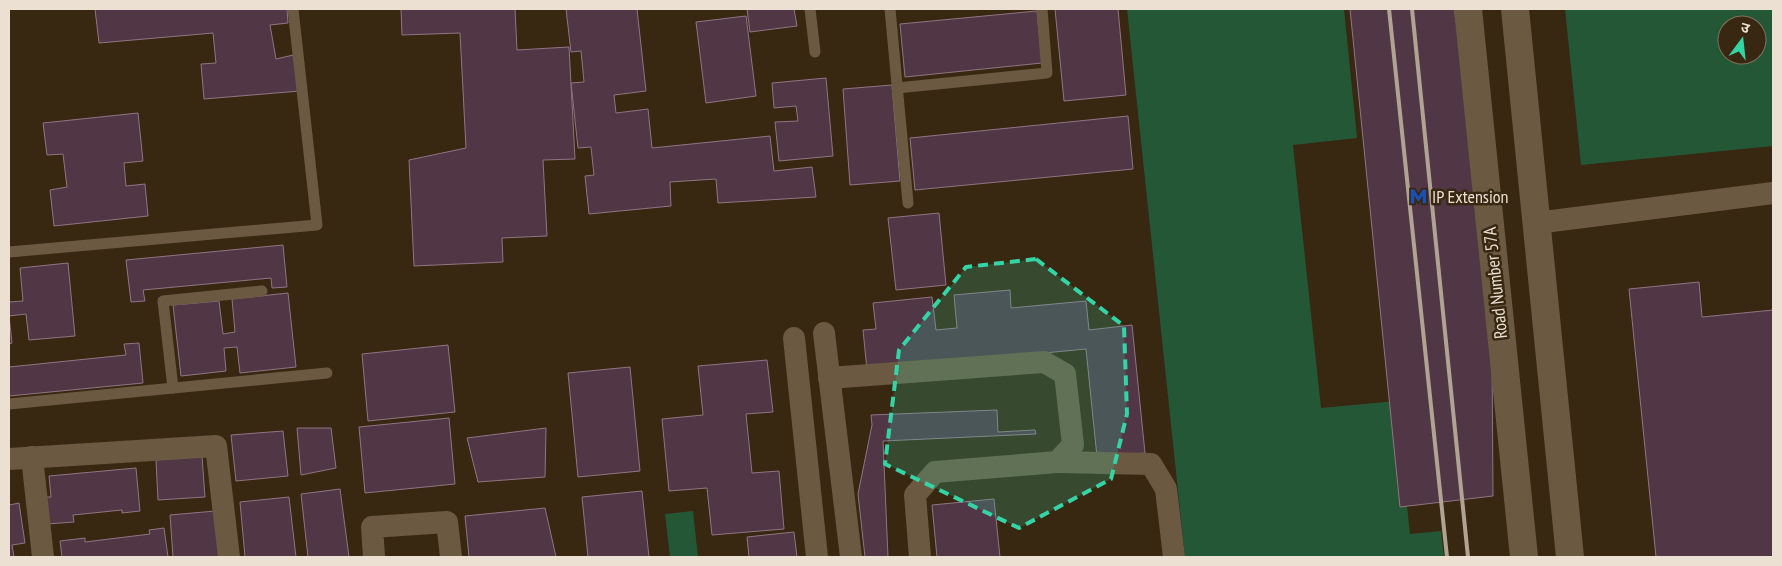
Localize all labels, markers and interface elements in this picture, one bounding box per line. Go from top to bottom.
north arrow [1717,15,1767,65]
text: उ [1739,18,1752,37]
place label: IP Extension [1432,185,1509,208]
metro station icon: IP Extension [1408,186,1428,206]
street label: Road Number 57A [1478,226,1512,340]

